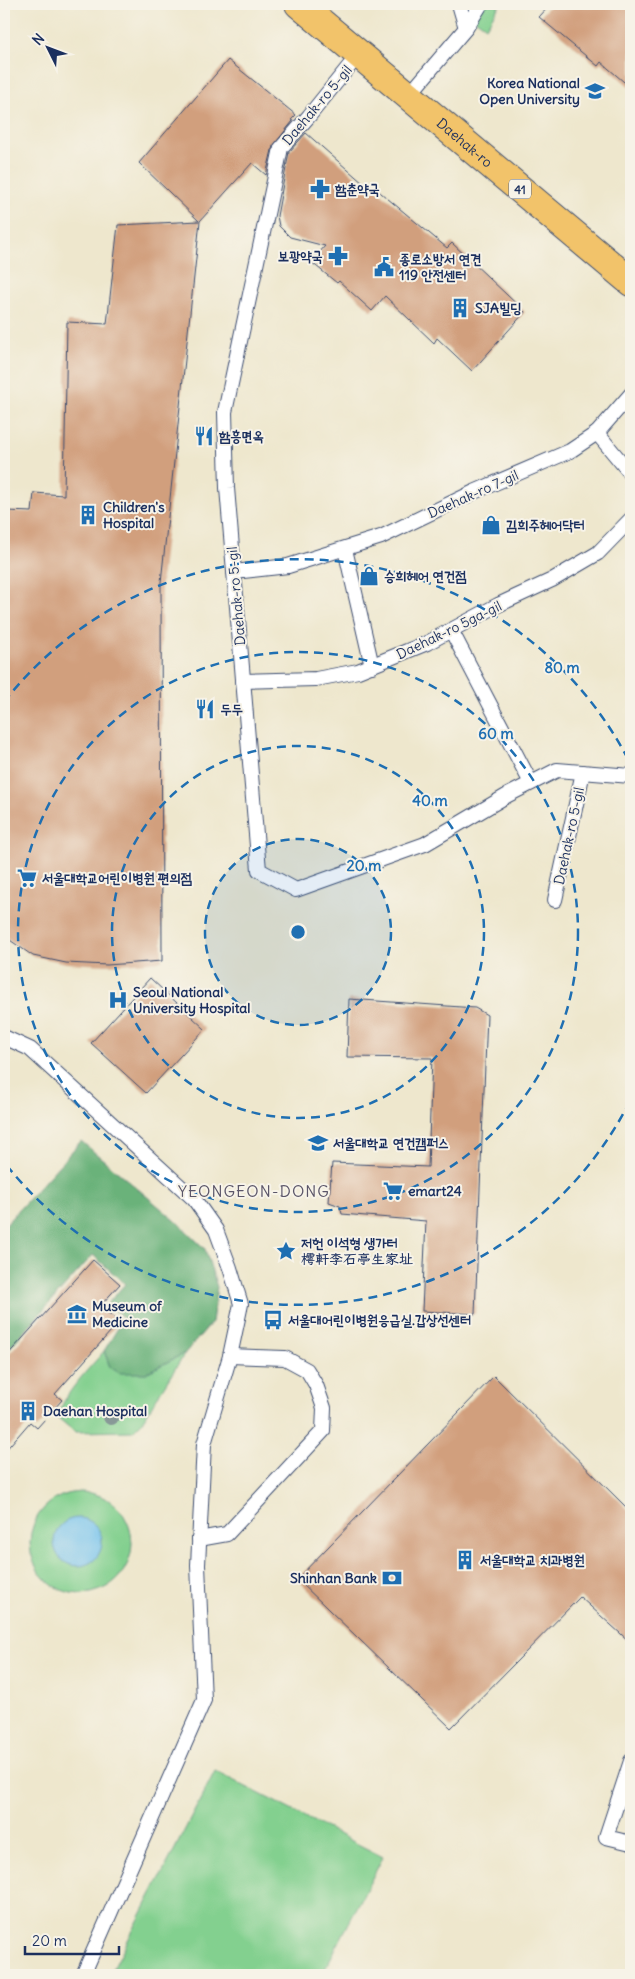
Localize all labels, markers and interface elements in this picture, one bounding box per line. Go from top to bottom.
north arrow [22,22,72,72]
text: N [28,30,48,49]
street label: Daehak-ro 5-gil [278,61,356,149]
place label: Korea National Open University [479,74,580,108]
school or university icon: Korea National Open University [584,80,606,102]
street label: Daehak-ro [433,114,496,171]
pharmacy icon: 함춘약국 [309,178,331,200]
place label: 함춘약국 [334,180,380,198]
road number: 41 [509,180,531,198]
pharmacy icon: 보광약국 [327,245,349,267]
place label: 보광약국 [278,247,323,265]
place label: 종로소방서 연견 119 안전센터 [399,250,481,284]
public building icon: 종로소방서 연견 119 안전센터 [373,256,395,278]
building icon: SJA빌딩 [449,297,471,319]
place label: SJA빌딩 [475,299,522,317]
restaurant icon: 함흥면옥 [193,425,215,447]
place label: 함흥면옥 [218,427,264,445]
street label: Daehak-ro 7-gil [425,466,521,522]
place label: Children's Hospital [103,498,165,532]
building icon: Children's Hospital [77,504,99,526]
shop icon: 김희주헤어닥터 [480,514,502,536]
place label: 김희주헤어닥터 [506,516,585,534]
street label: Daehak-ro 5-gil [223,546,249,646]
shop icon: 승희헤어 연건점 [358,565,380,587]
place label: 승희헤어 연건점 [384,567,467,585]
street label: Daehak-ro 5ga-gil [393,597,505,663]
text: 80 m [544,658,580,677]
restaurant icon: 두두 [194,698,216,720]
place label: 두두 [220,700,243,718]
text: 60 m [478,724,514,743]
street label: Daehak-ro 5-gil [550,786,588,886]
text: 40 m [412,791,448,810]
text: 20 m [347,856,381,875]
supermarket icon: 서울대학교어린이병원 편의점 [16,867,38,889]
place label: 서울대학교어린이병원 편의점 [42,869,193,887]
centre of rings [289,923,307,941]
place label: Seoul National University Hospital [133,983,251,1017]
hospital icon: Seoul National University Hospital [107,989,129,1011]
school or university icon: 서울대학교 연건캠퍼스 [307,1132,329,1154]
place label: 서울대학교 연건캠퍼스 [333,1134,449,1152]
supermarket icon: emart24 [382,1180,404,1202]
district label: YEONGEON-DONG [178,1181,330,1201]
place label: emart24 [408,1182,462,1200]
place label: 저헌 이석형 생가터 樗軒李石亭生家址 [301,1234,413,1268]
place icon: 저헌 이석형 생가터 樗軒李石亭生家址 [275,1240,297,1262]
place label: Museum of Medicine [92,1297,163,1331]
museum icon: Museum of Medicine [66,1303,88,1325]
bus stop icon: 서울대어린이병원응급실.갑상선센터 [262,1309,284,1331]
place label: 서울대어린이병원응급실.갑상선센터 [288,1311,471,1329]
building icon: Daehan Hospital [17,1400,39,1422]
place label: Daehan Hospital [43,1402,147,1420]
building icon: 서울대학교 치과병원 [454,1549,476,1571]
place label: 서울대학교 치과병원 [480,1551,585,1569]
bank icon: Shinhan Bank [381,1567,403,1589]
place label: Shinhan Bank [290,1569,377,1587]
scale bar [25,1924,119,1956]
text: 20 m [32,1931,67,1950]

